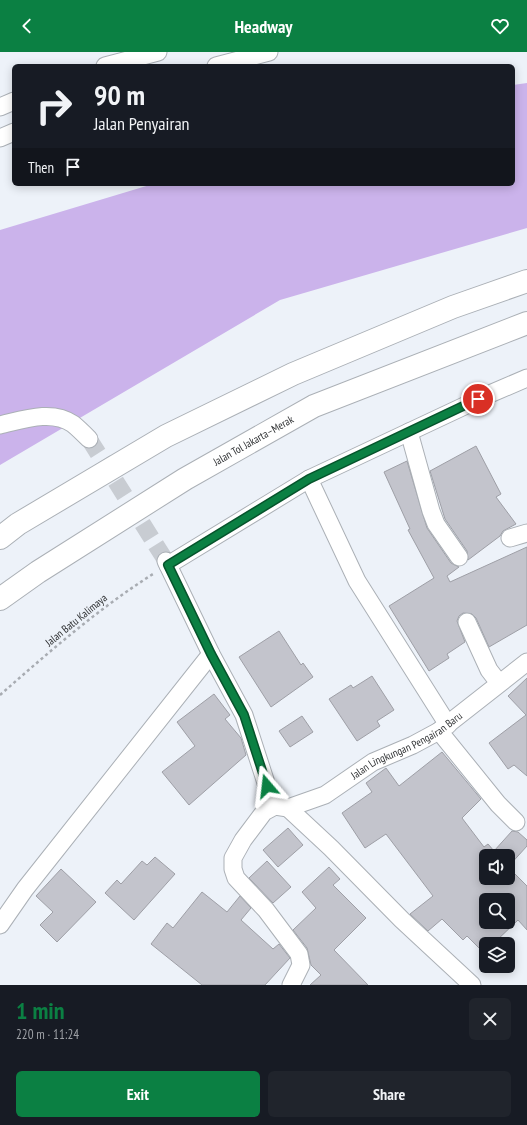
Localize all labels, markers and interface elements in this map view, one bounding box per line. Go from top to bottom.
icon: back [16,15,38,37]
text: Headway [234,15,293,38]
icon: heart [489,15,511,37]
text: 90 m [94,76,145,113]
icon: right [28,80,80,132]
text: Jalan Penyairan [94,112,190,135]
icon: arrive [62,156,84,178]
text: Then [28,158,54,177]
pin [461,382,495,416]
icon: arrive [467,388,489,410]
street label: Jalan Tol Jakarta–Merak [210,412,297,469]
street label: Jalan Batu Kalimaya [41,591,110,650]
street label: Jalan Lingkungan Pengairan Baru [347,709,465,783]
position arrow [246,765,288,807]
map controls [479,849,515,973]
button: sound [479,849,515,885]
button: search [479,893,515,929]
button: layers [479,937,515,973]
text: 1 min [16,995,64,1026]
button: close [469,998,511,1040]
text: 220 m · 11:24 [16,1026,79,1043]
button: Exit [16,1071,260,1117]
button: Share [268,1071,511,1117]

